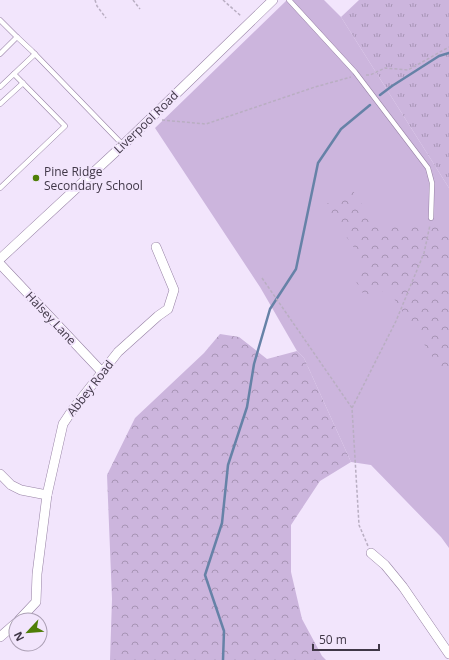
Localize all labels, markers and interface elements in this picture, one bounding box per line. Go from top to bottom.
street label: Liverpool Road [110,87,182,157]
place label: Pine Ridge Secondary School [44,163,143,194]
marker: Pine Ridge Secondary School [31,173,41,183]
street label: Halsey Lane [22,288,80,349]
street label: Abbey Road [63,356,117,420]
north arrow [8,612,48,652]
scale bar [313,626,379,652]
text: N [10,629,27,644]
text: 50 m [319,631,347,648]

